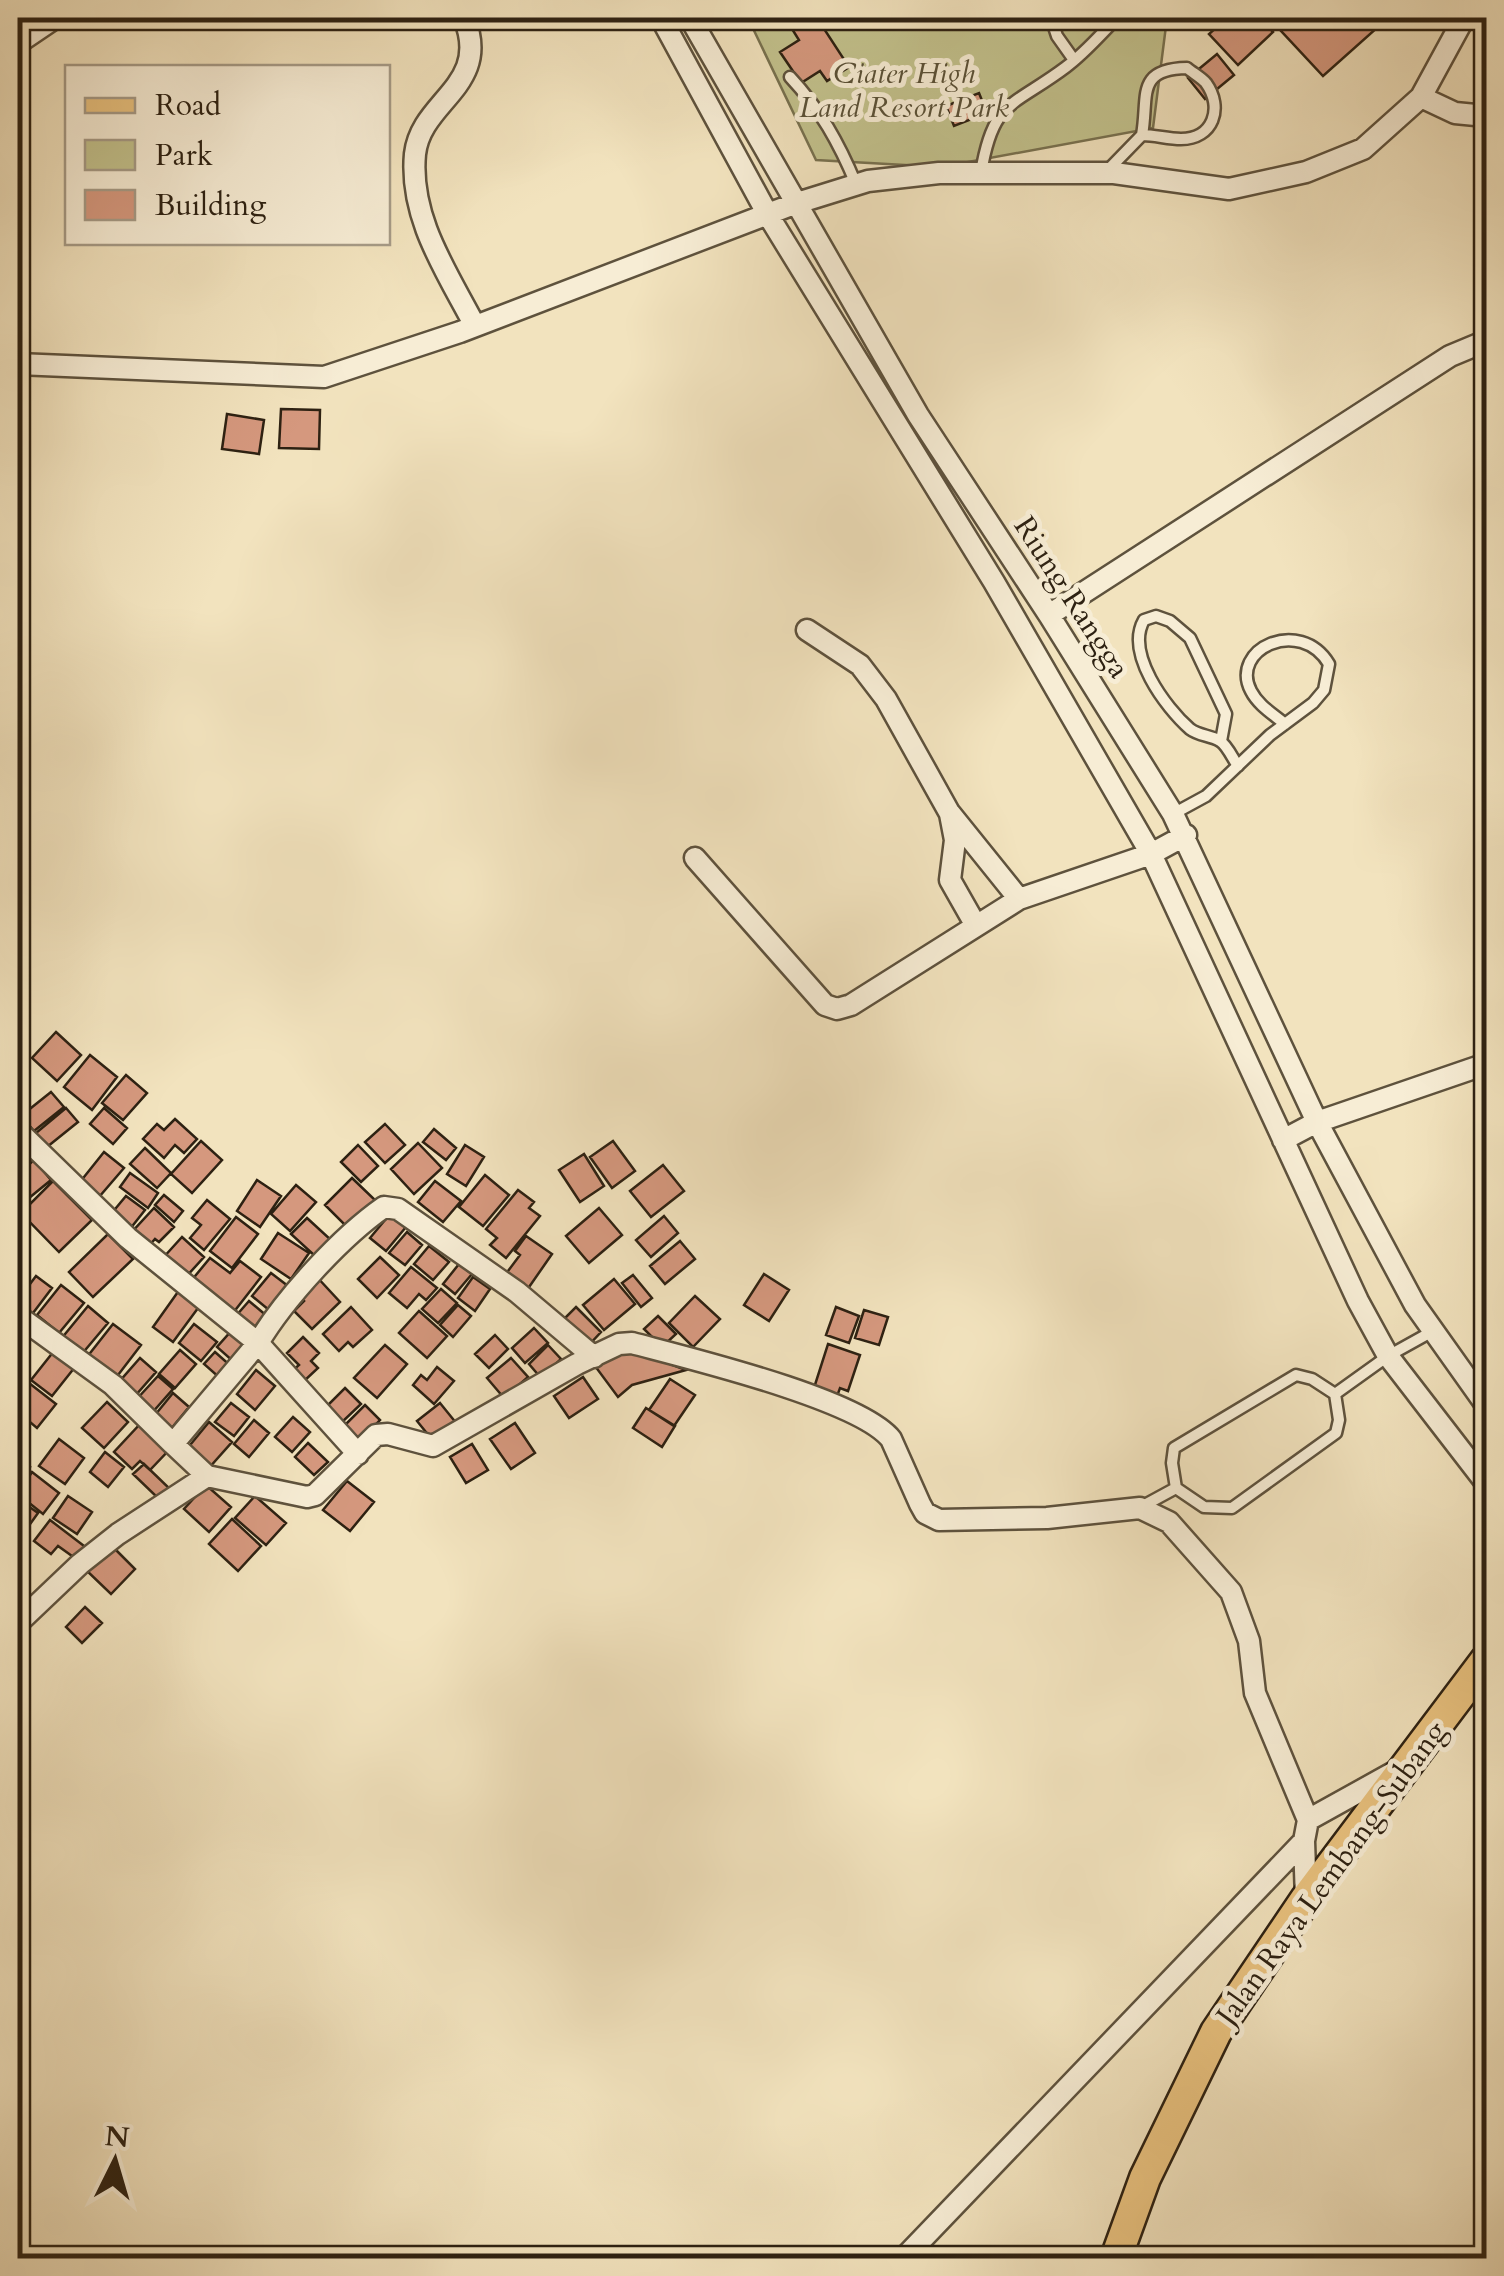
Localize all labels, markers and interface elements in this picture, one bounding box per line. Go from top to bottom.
park label: Ciater High Land Resort Park [799,53,1009,128]
legend [65,65,390,245]
text: Road [155,85,221,126]
text: Park [155,135,213,176]
text: Building [155,185,266,226]
street label: Riung Rangga [1004,509,1139,686]
street label: Jalan Raya Lembang-Subang [1205,1713,1456,2037]
north arrow [65,2111,165,2211]
text: N [103,2117,131,2157]

